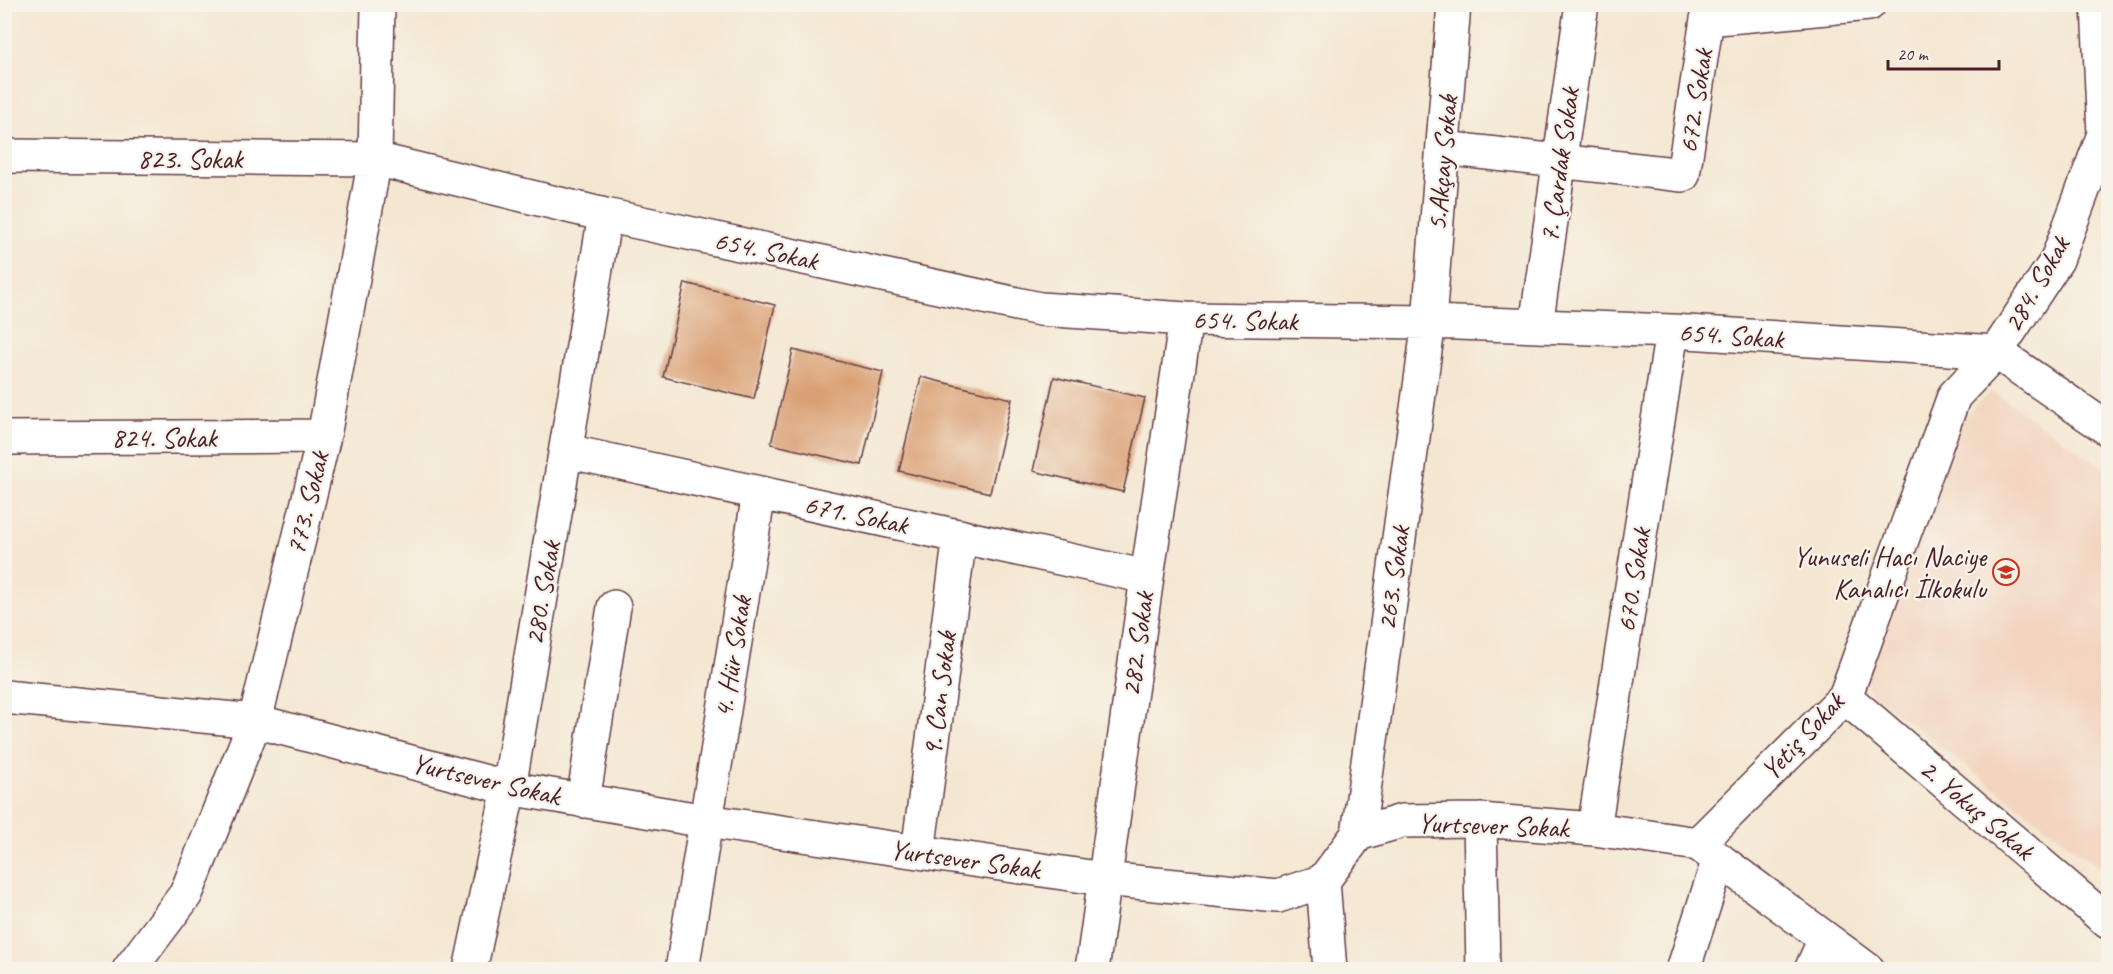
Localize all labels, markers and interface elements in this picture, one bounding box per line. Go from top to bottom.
scale bar [1888,33,1999,71]
text: 20 m [1897,43,1930,65]
street label: 672. Sokak [1670,45,1721,156]
street label: 7. Çardak Sokak [1531,84,1588,245]
street label: 5.Akçay Sokak [1419,92,1466,232]
street label: 823. Sokak [137,141,244,176]
street label: 654. Sokak [711,222,823,278]
street label: 284. Sokak [1995,228,2078,338]
street label: 654. Sokak [1192,302,1300,338]
street label: 654. Sokak [1677,314,1786,356]
street label: 824. Sokak [111,420,218,455]
street label: 773. Sokak [277,446,337,558]
street label: 671. Sokak [801,486,913,542]
street label: 263. Sokak [1368,522,1418,632]
street label: 670. Sokak [1608,524,1659,635]
street label: 280. Sokak [516,537,569,648]
place label: Yunuseli Hacı Naciye Kanalıcı İlkokulu [1793,539,1988,606]
school or university icon: Yunuseli Hacı Naciye Kanalıcı İlkokulu [1991,557,2021,587]
street label: 282. Sokak [1112,588,1162,698]
street label: 4. Hür Sokak [705,592,759,720]
street label: 9. Can Sokak [914,628,964,758]
street label: Yetiş Sokak [1753,684,1853,787]
street label: Yurtsever Sokak [409,745,566,814]
street label: 2. Yokuş Sokak [1912,751,2043,868]
street label: Yurtsever Sokak [1417,805,1572,845]
street label: Yurtsever Sokak [888,831,1045,887]

